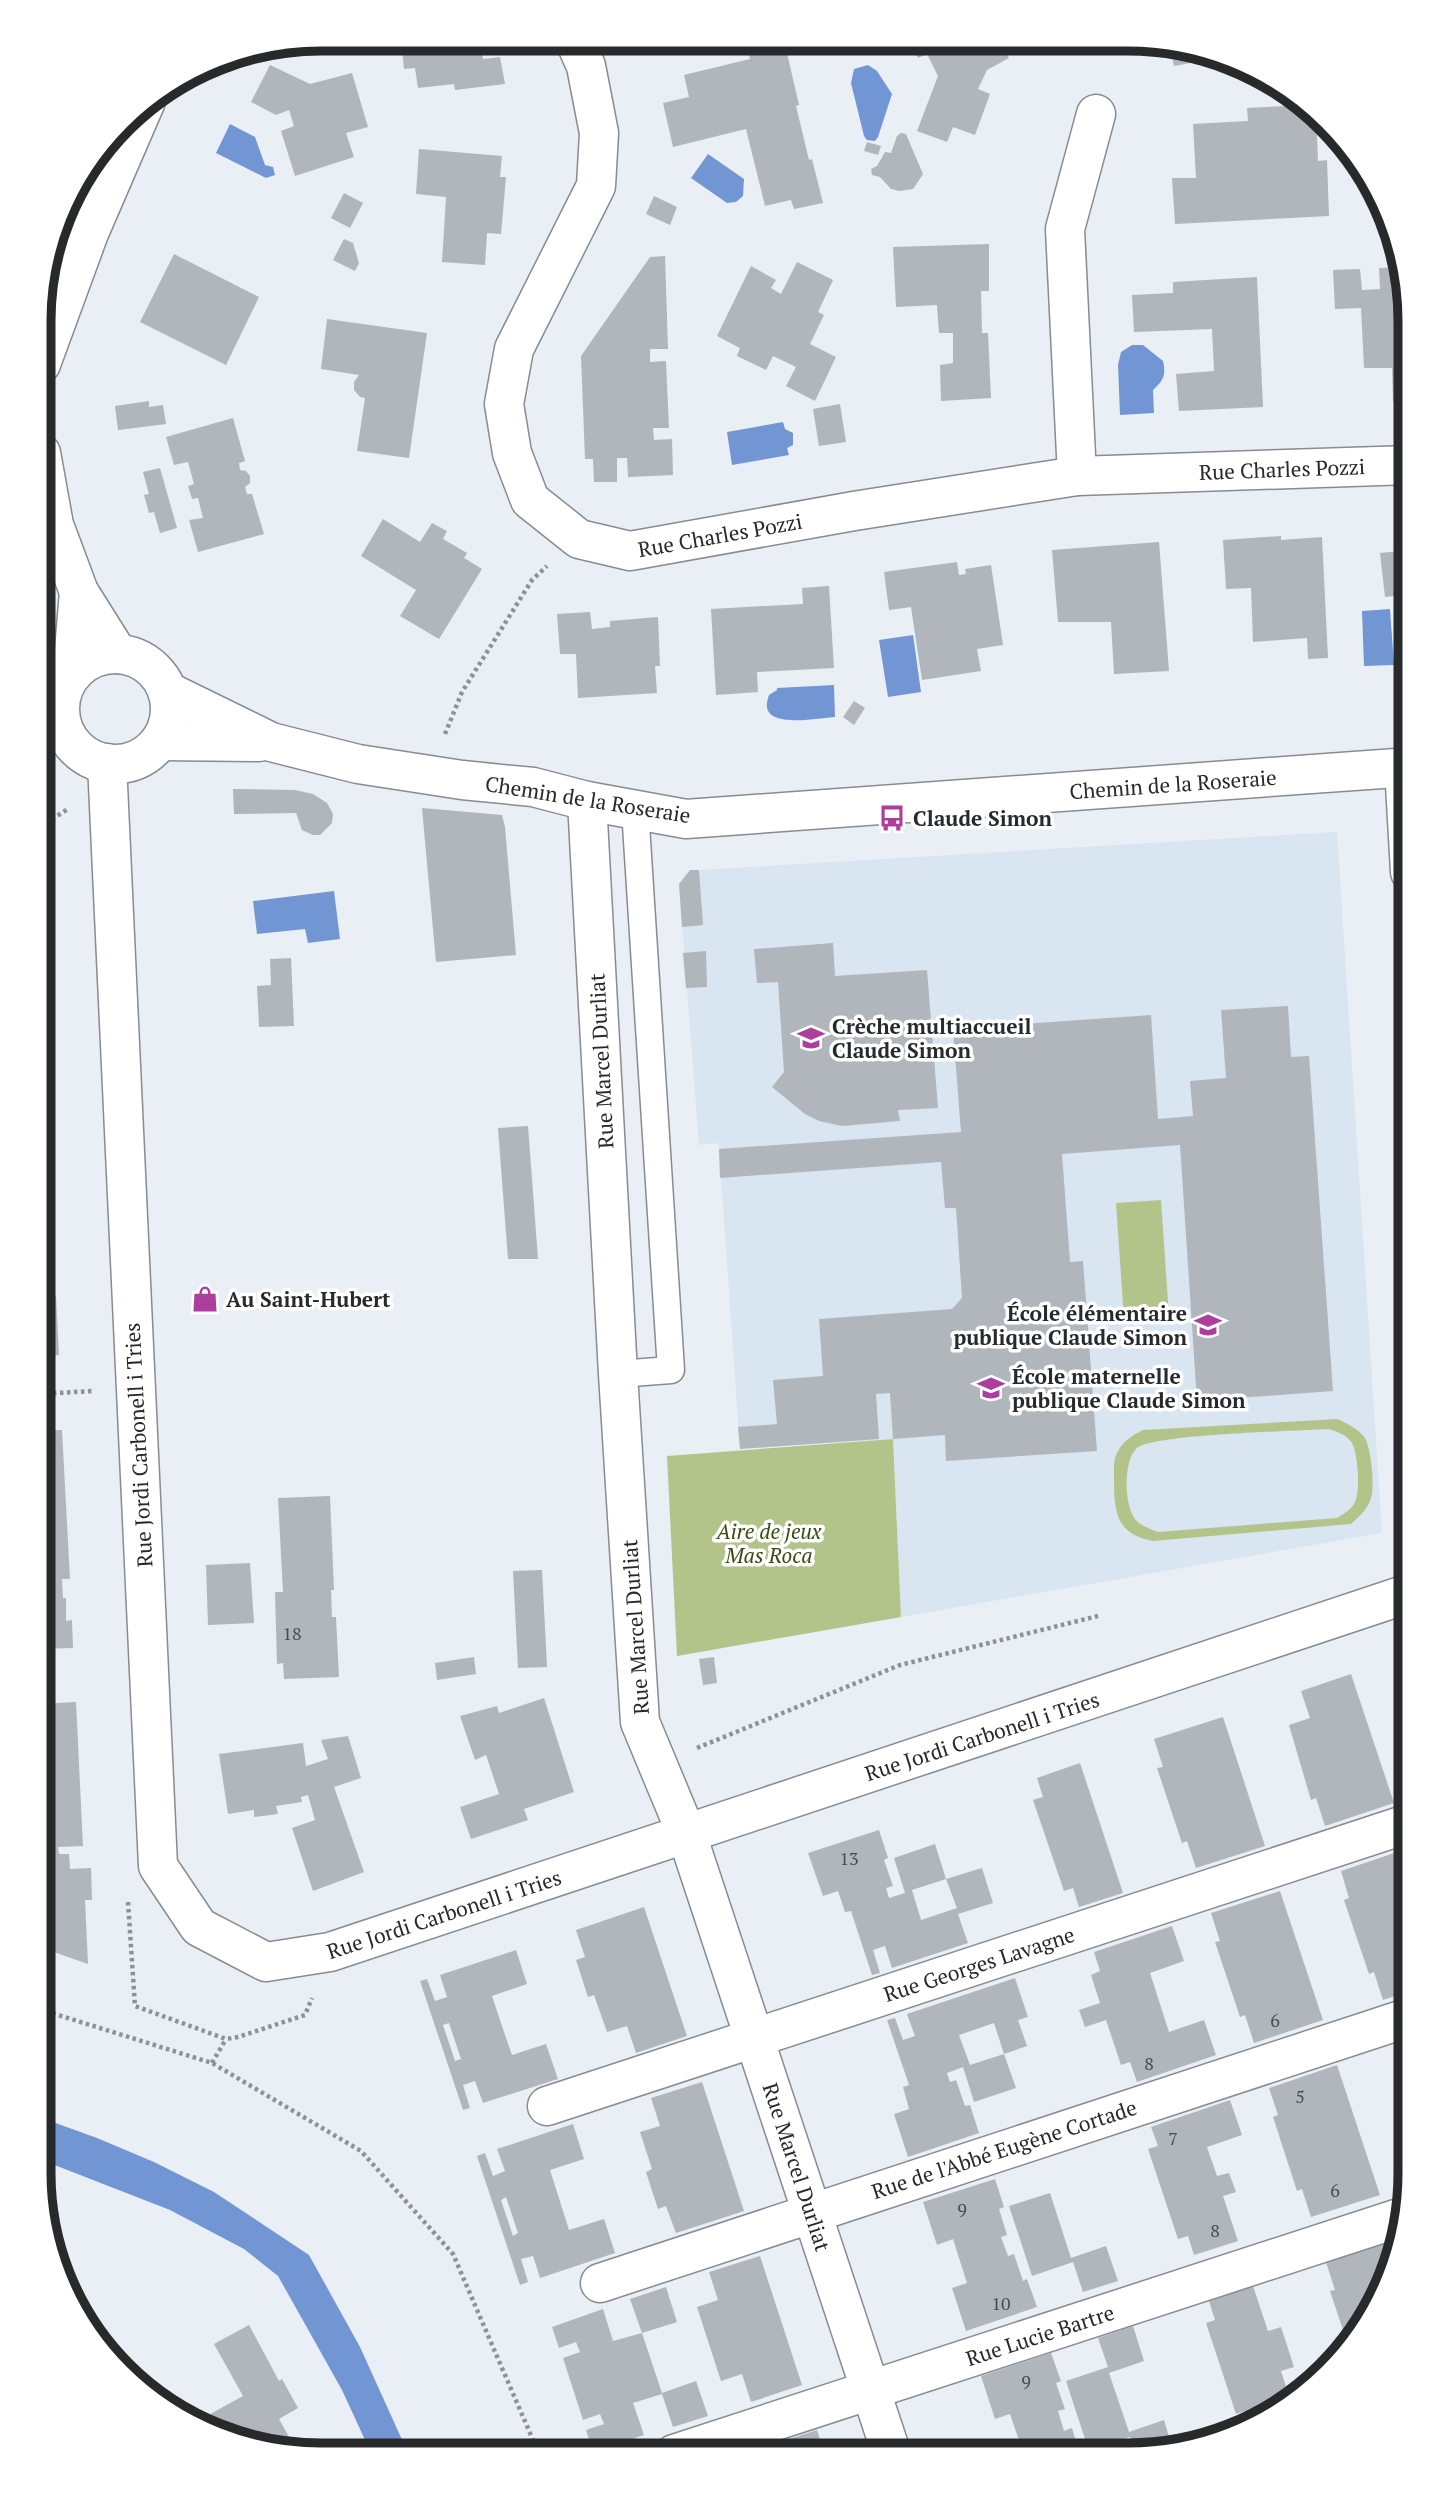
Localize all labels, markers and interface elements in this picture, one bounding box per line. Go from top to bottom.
street label: Rue Charles Pozzi [1198,452,1366,486]
street label: Rue Charles Pozzi [636,507,804,563]
street label: Chemin de la Roseraie [1068,763,1278,805]
street label: Chemin de la Roseraie [483,769,693,829]
bus stop icon: Claude Simon [877,803,907,833]
place label: Claude Simon [913,804,1053,832]
street label: Rue Marcel Durliat [582,972,620,1149]
place label: Crèche multiaccueil Claude Simon [832,1012,1031,1064]
school or university icon: Crèche multiaccueil Claude Simon [796,1023,826,1053]
shop icon: Au Saint-Hubert [190,1284,220,1314]
place label: Au Saint-Hubert [226,1285,391,1313]
place label: École élémentaire publique Claude Simon [953,1299,1187,1351]
school or university icon: École élémentaire publique Claude Simon [1193,1310,1223,1340]
street label: Rue Jordi Carbonell i Tries [118,1322,158,1568]
place label: École maternelle publique Claude Simon [1012,1362,1246,1414]
school or university icon: École maternelle publique Claude Simon [976,1373,1006,1403]
park label: Aire de jeux Mas Roca [715,1517,822,1569]
street label: Rue Marcel Durliat [615,1538,655,1715]
house number: 18 [282,1621,302,1645]
street label: Rue Jordi Carbonell i Tries [861,1685,1103,1787]
house number: 13 [839,1846,859,1870]
street label: Rue Jordi Carbonell i Tries [323,1863,565,1965]
street label: Rue Georges Lavagne [880,1920,1078,2008]
house number: 6 [1270,2008,1280,2032]
house number: 8 [1144,2051,1154,2075]
street label: Rue Marcel Durliat [757,2079,837,2255]
house number: 5 [1295,2084,1305,2108]
street label: Rue de l'Abbé Eugène Cortade [868,2093,1140,2205]
house number: 7 [1168,2126,1178,2150]
house number: 6 [1330,2178,1340,2202]
house number: 9 [957,2197,967,2221]
house number: 8 [1210,2218,1220,2242]
house number: 10 [991,2291,1011,2315]
street label: Rue Lucie Bartre [962,2298,1118,2372]
house number: 9 [1021,2369,1031,2393]

